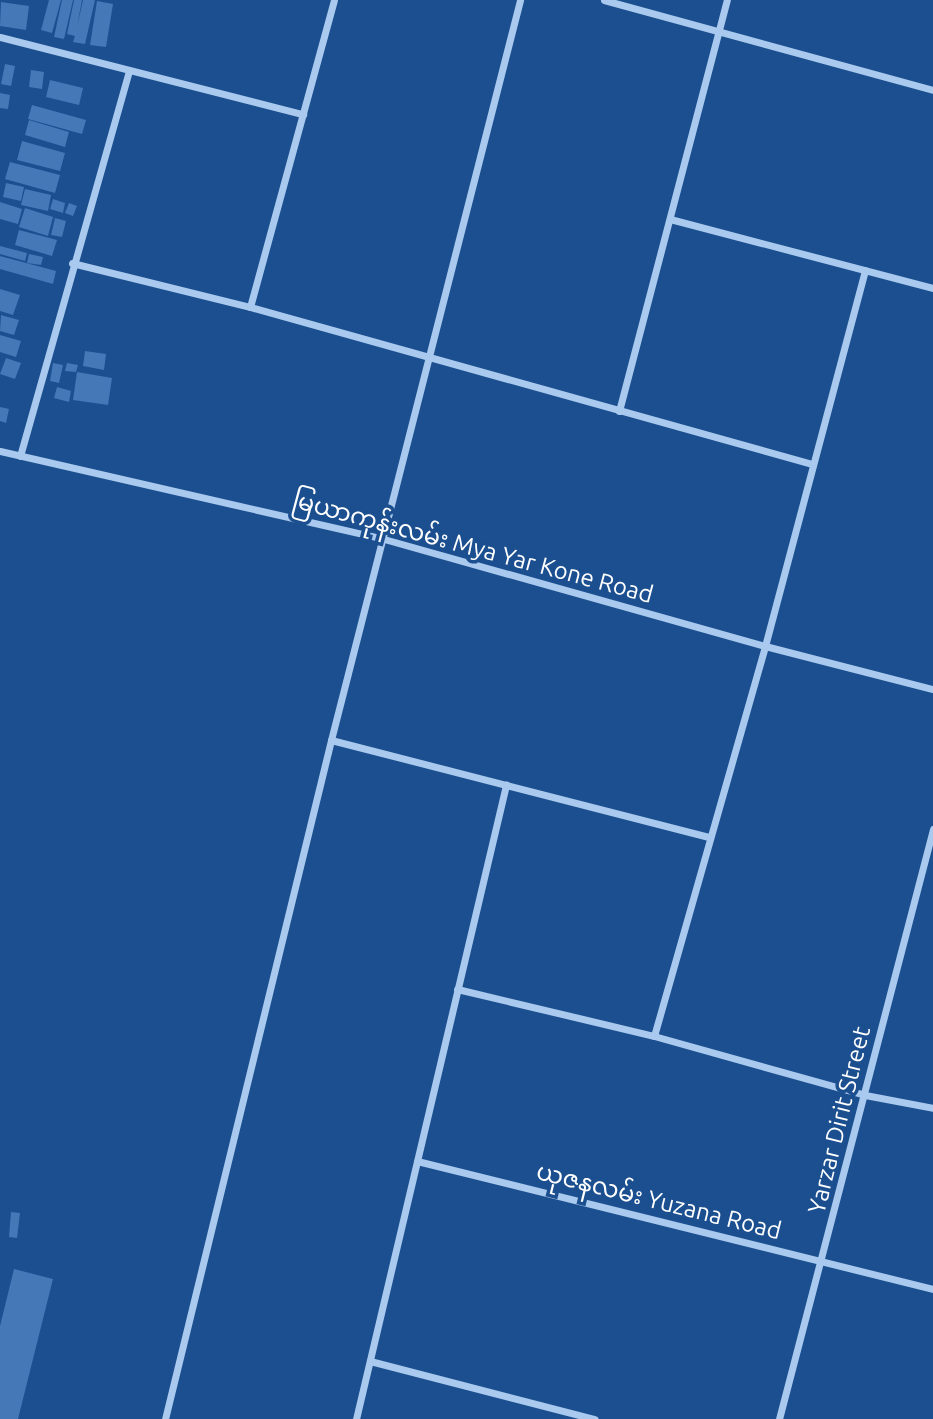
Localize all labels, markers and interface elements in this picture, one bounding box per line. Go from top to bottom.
street label: မြယာကုန်းလမ်း Mya Yar Kone Road [290,485,656,609]
street label: Yarzar Dirit Street [802,1023,876,1217]
street label: ယုဇနလမ်း Yuzana Road [534,1157,784,1245]

